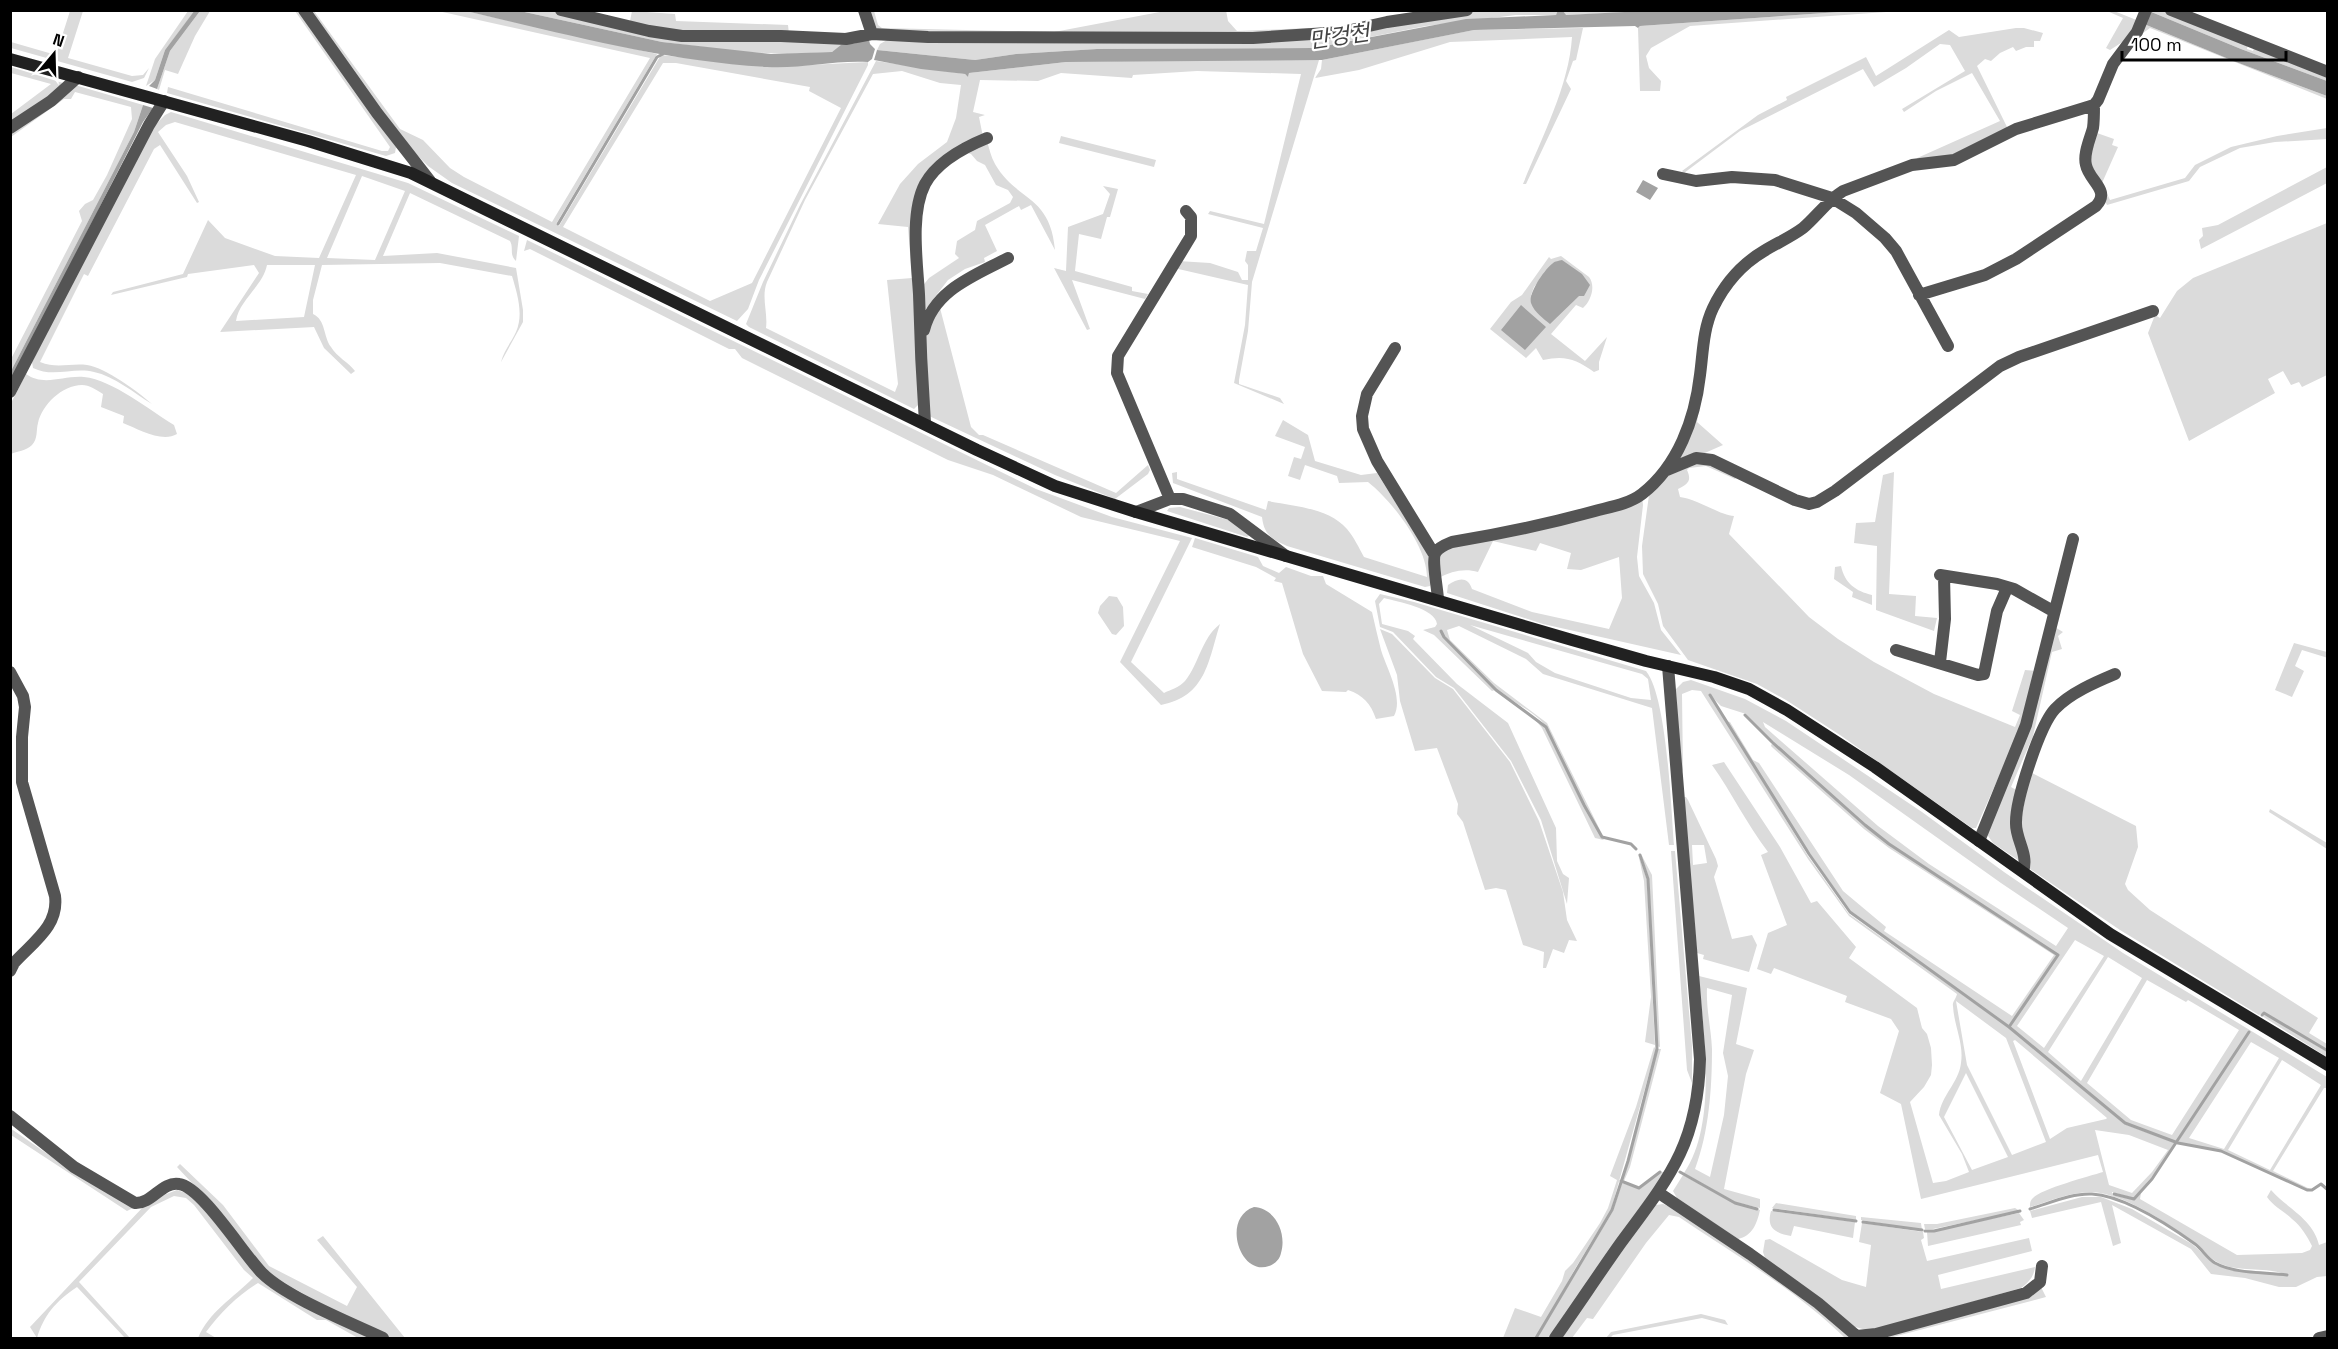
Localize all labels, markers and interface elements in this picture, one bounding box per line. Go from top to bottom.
water label: 만겅천 [1307,18,1374,54]
north arrow [24,24,84,84]
scale bar [2122,24,2286,62]
text: N [50,29,67,52]
text: 100 m [2131,33,2182,56]

